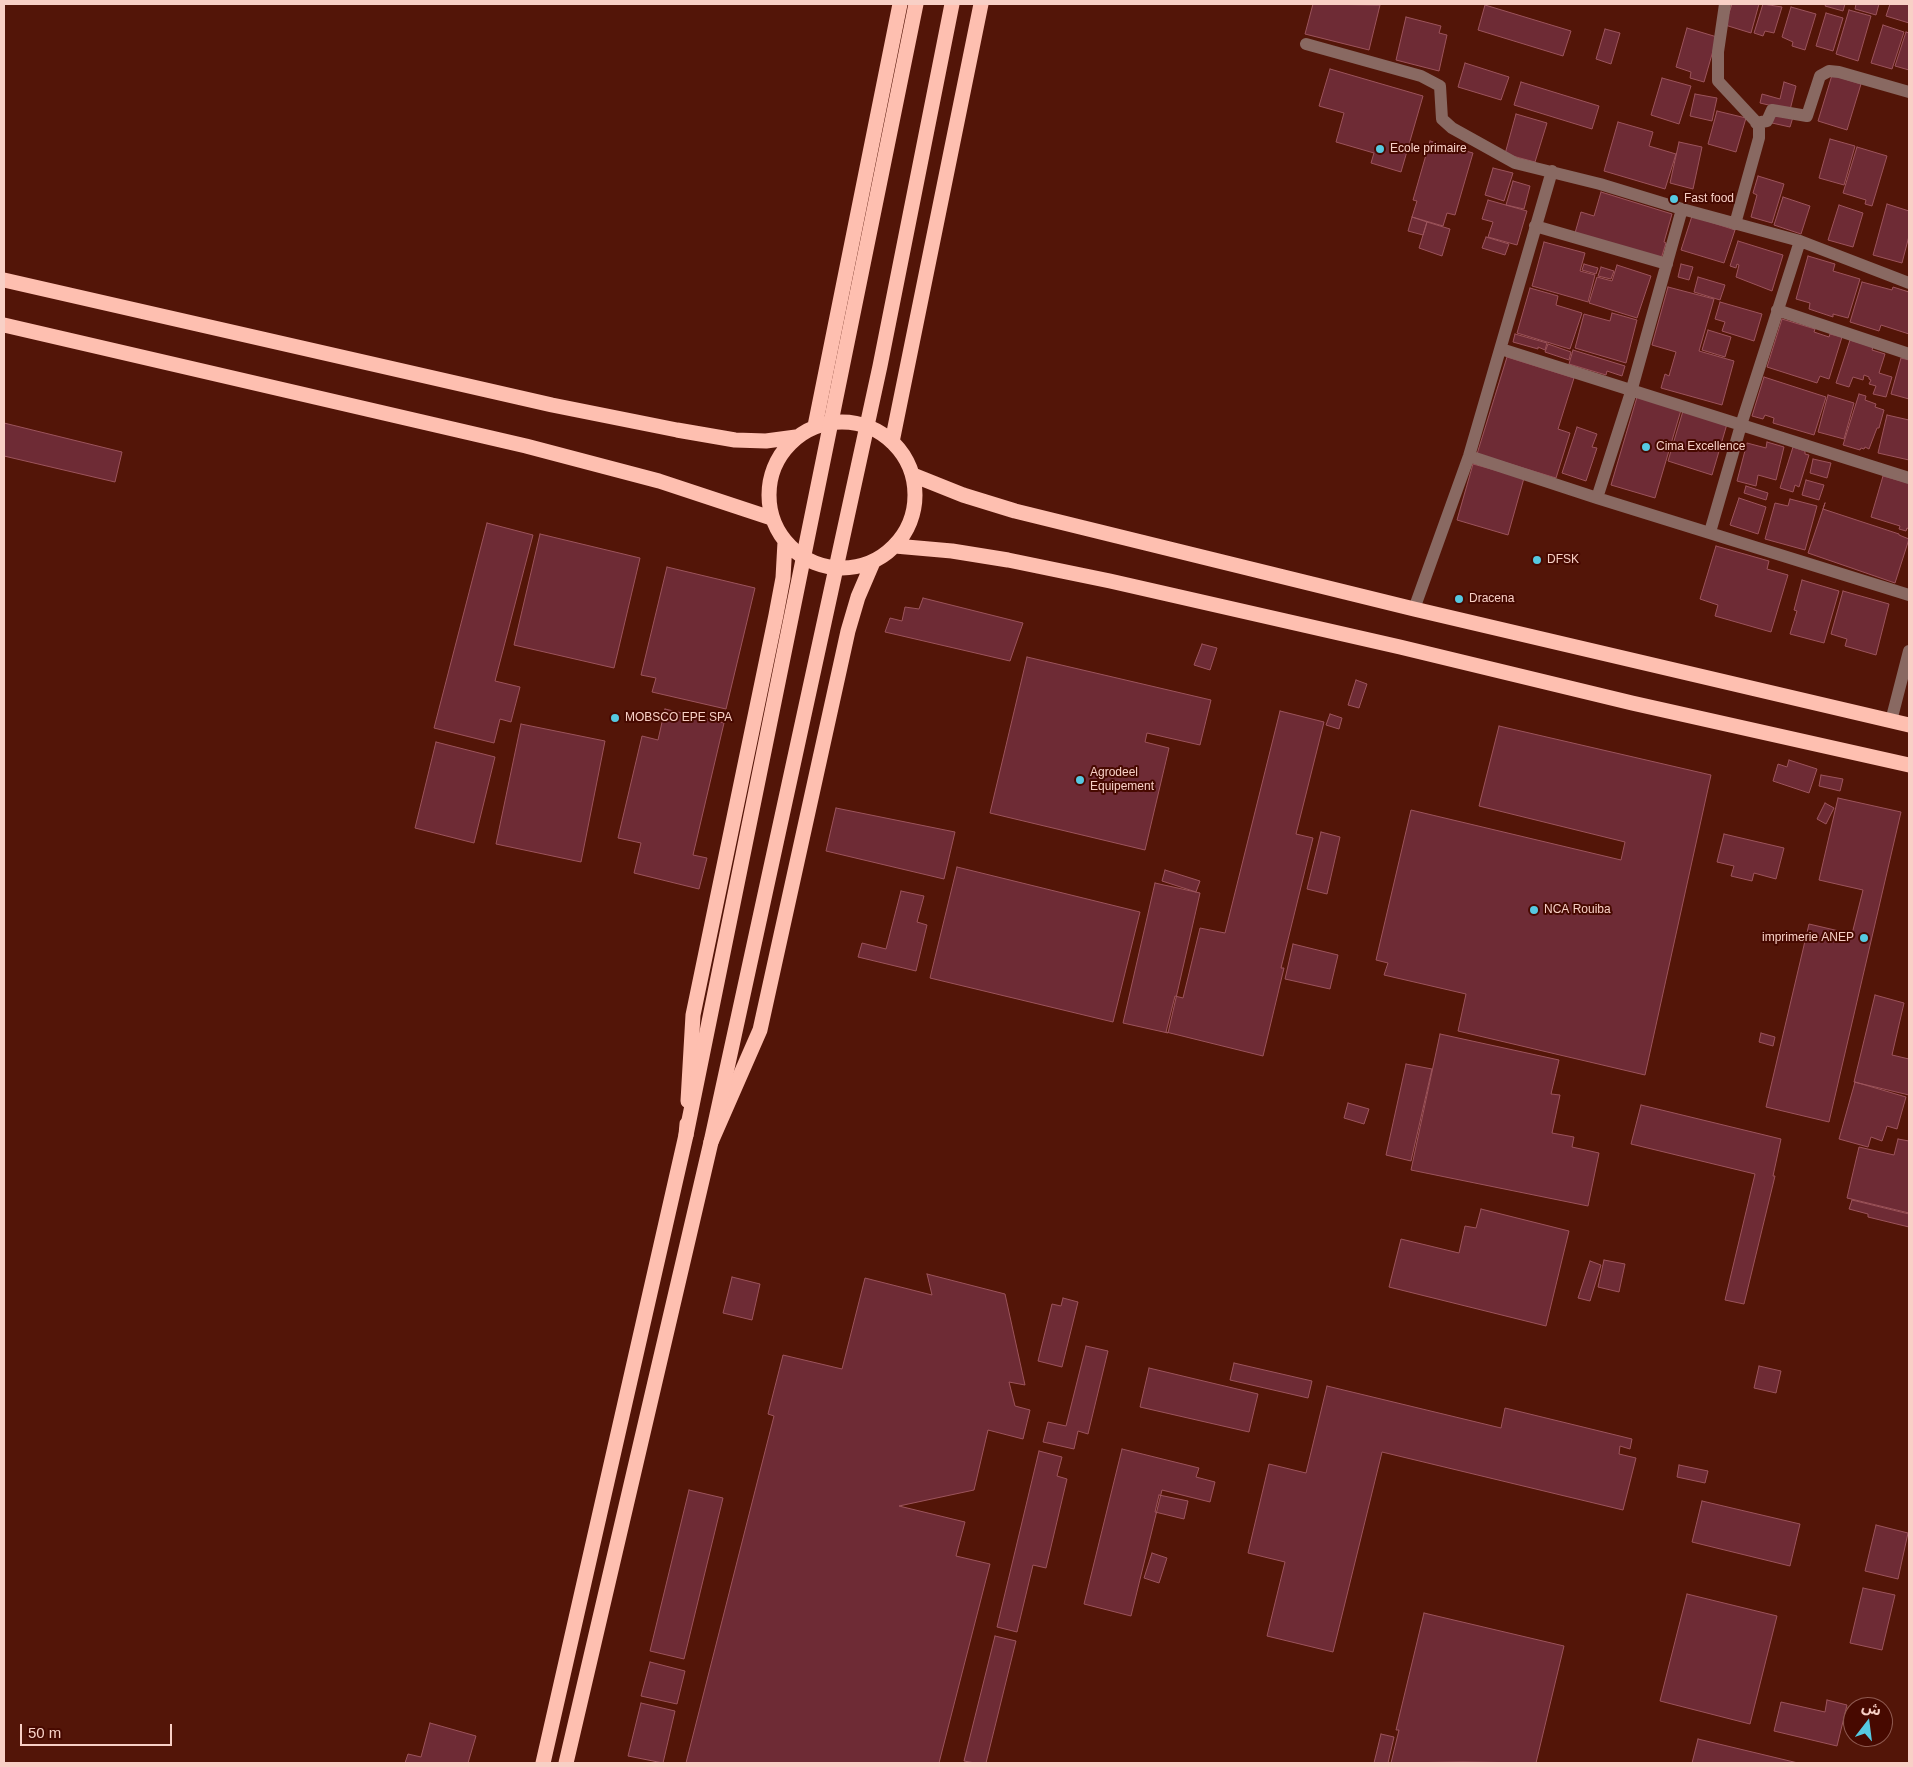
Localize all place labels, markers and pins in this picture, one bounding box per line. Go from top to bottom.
place label: Ecole primaire [1390,142,1467,156]
marker: Ecole primaire [1374,143,1386,155]
place label: Fast food [1684,192,1734,206]
marker: Fast food [1668,193,1680,205]
place label: Cima Excellence [1656,440,1745,454]
marker: Cima Excellence [1640,441,1652,453]
place label: DFSK [1547,553,1579,567]
marker: DFSK [1531,554,1543,566]
place label: Dracena [1469,592,1514,606]
marker: Dracena [1453,593,1465,605]
place label: MOBSCO EPE SPA [625,711,732,725]
marker: MOBSCO EPE SPA [609,712,621,724]
place label: Agrodeel Equipement [1090,766,1154,794]
marker: Agrodeel Equipement [1074,774,1086,786]
place label: NCA Rouiba [1544,903,1611,917]
marker: NCA Rouiba [1528,904,1540,916]
place label: imprimerie ANEP [1762,931,1854,945]
marker: imprimerie ANEP [1858,932,1870,944]

